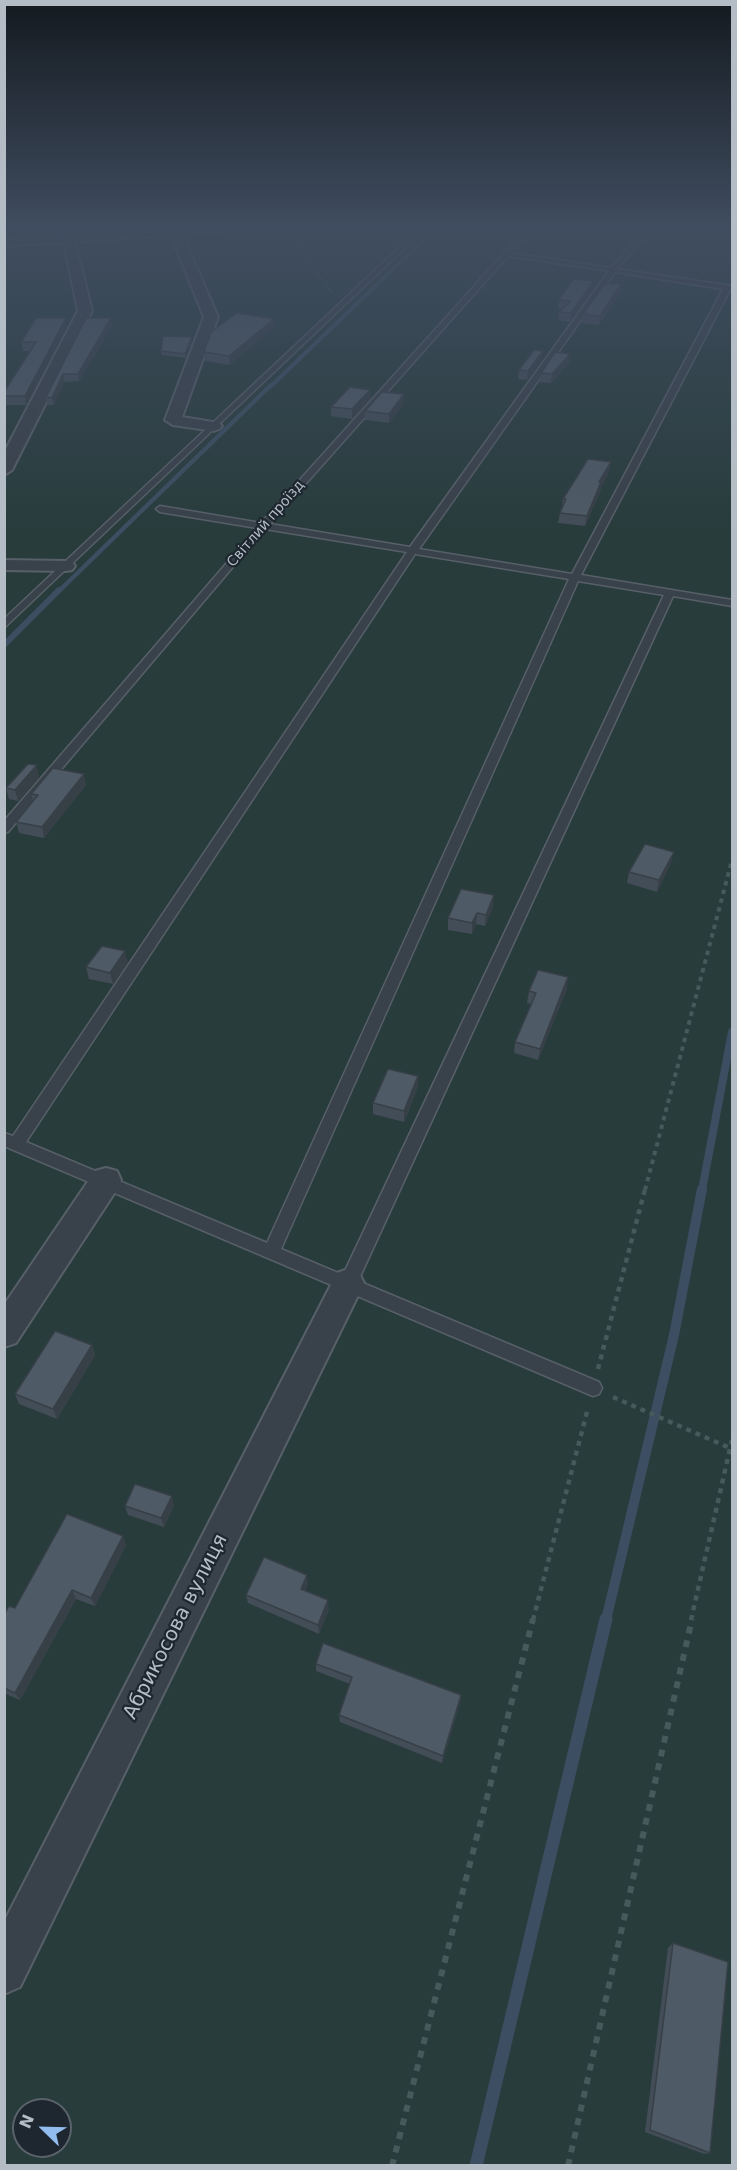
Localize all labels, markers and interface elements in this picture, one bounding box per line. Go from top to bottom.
street label: Світлий проїзд [224,477,308,571]
street label: Абрикосова вулиця [119,1530,233,1724]
north arrow [12,2098,72,2158]
text: N [15,2112,38,2131]

